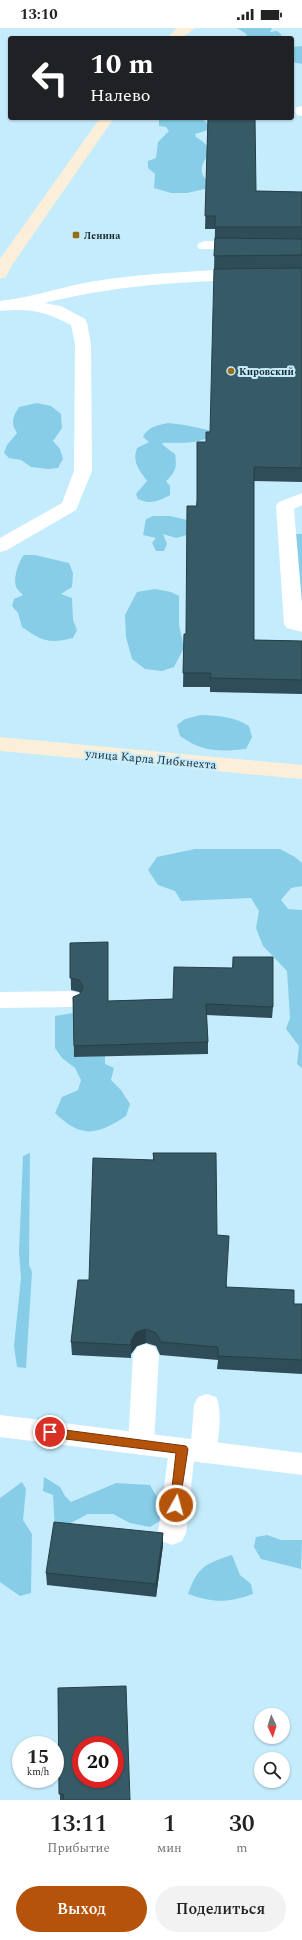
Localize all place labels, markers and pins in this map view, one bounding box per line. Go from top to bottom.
place label: Ленина [84,228,121,244]
marker: Ленина [71,230,81,240]
place label: Кировский [239,364,294,380]
marker: Кировский [226,366,236,376]
pin [33,1415,67,1449]

